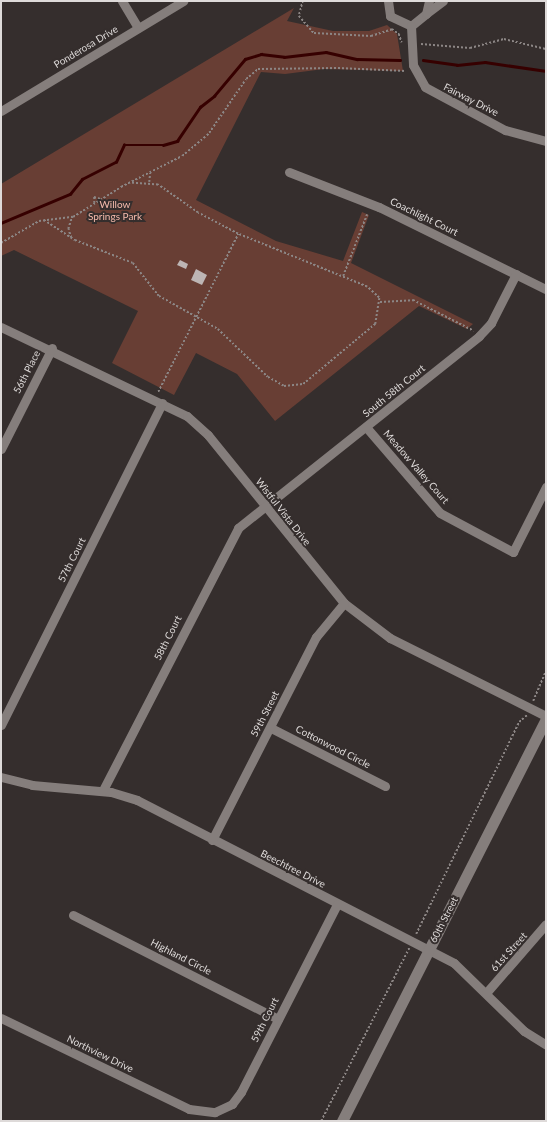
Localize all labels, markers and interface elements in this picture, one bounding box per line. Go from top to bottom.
street label: Ponderosa Drive [52,23,120,71]
street label: Fairway Drive [441,81,501,119]
street label: Coachlight Court [388,195,460,239]
park label: Willow Springs Park [88,198,142,222]
street label: 56th Place [11,349,43,395]
street label: South 58th Court [360,362,428,420]
street label: Meadow Valley Court [380,427,452,507]
street label: Wistful Vista Drive [253,476,313,548]
street label: 57th Court [56,536,88,584]
street label: 58th Court [152,614,184,662]
street label: 59th Street [248,689,282,739]
street label: Cottonwood Circle [294,723,372,771]
street label: Beechtree Drive [259,847,327,891]
street label: 60th Street [427,895,461,945]
street label: 61st Street [488,930,530,974]
street label: Highland Circle [149,937,213,977]
street label: 59th Court [249,996,281,1044]
street label: Northview Drive [65,1033,135,1075]

